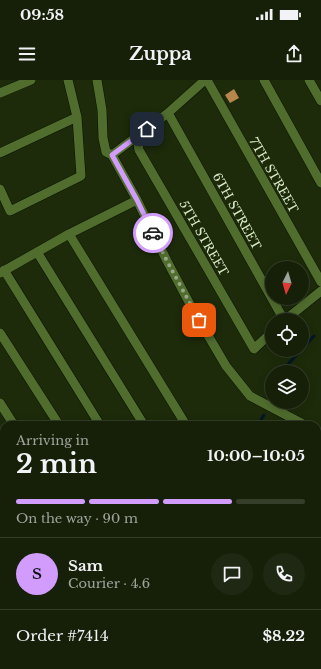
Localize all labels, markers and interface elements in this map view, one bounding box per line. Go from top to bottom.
text: 09:58 [20,5,64,24]
icon: menu [16,43,38,65]
text: Zuppa [129,43,192,65]
icon: share [283,43,305,65]
pin [130,112,164,146]
icon: home [136,118,158,140]
street label: 7TH STREET [246,135,302,216]
street label: 6TH STREET [210,170,265,252]
street label: 5TH STREET [176,198,232,279]
courier [133,213,173,253]
icon: car [142,222,164,244]
north arrow [265,261,309,305]
map controls [265,261,309,409]
pin [182,303,216,337]
icon: bag [188,309,210,331]
button: locate [265,313,309,357]
button: layers [265,365,309,409]
text: Arriving in [16,432,89,449]
text: 10:00–10:05 [207,446,305,465]
text: 2 min [16,448,97,480]
text: On the way · 90 m [16,510,138,527]
button: chat [211,553,253,595]
button: phone [263,553,305,595]
text: Sam [68,556,103,575]
text: S [32,564,42,583]
text: Courier · 4.6 [68,575,150,592]
text: Order #7414 [16,626,108,645]
text: $8.22 [262,626,305,645]

